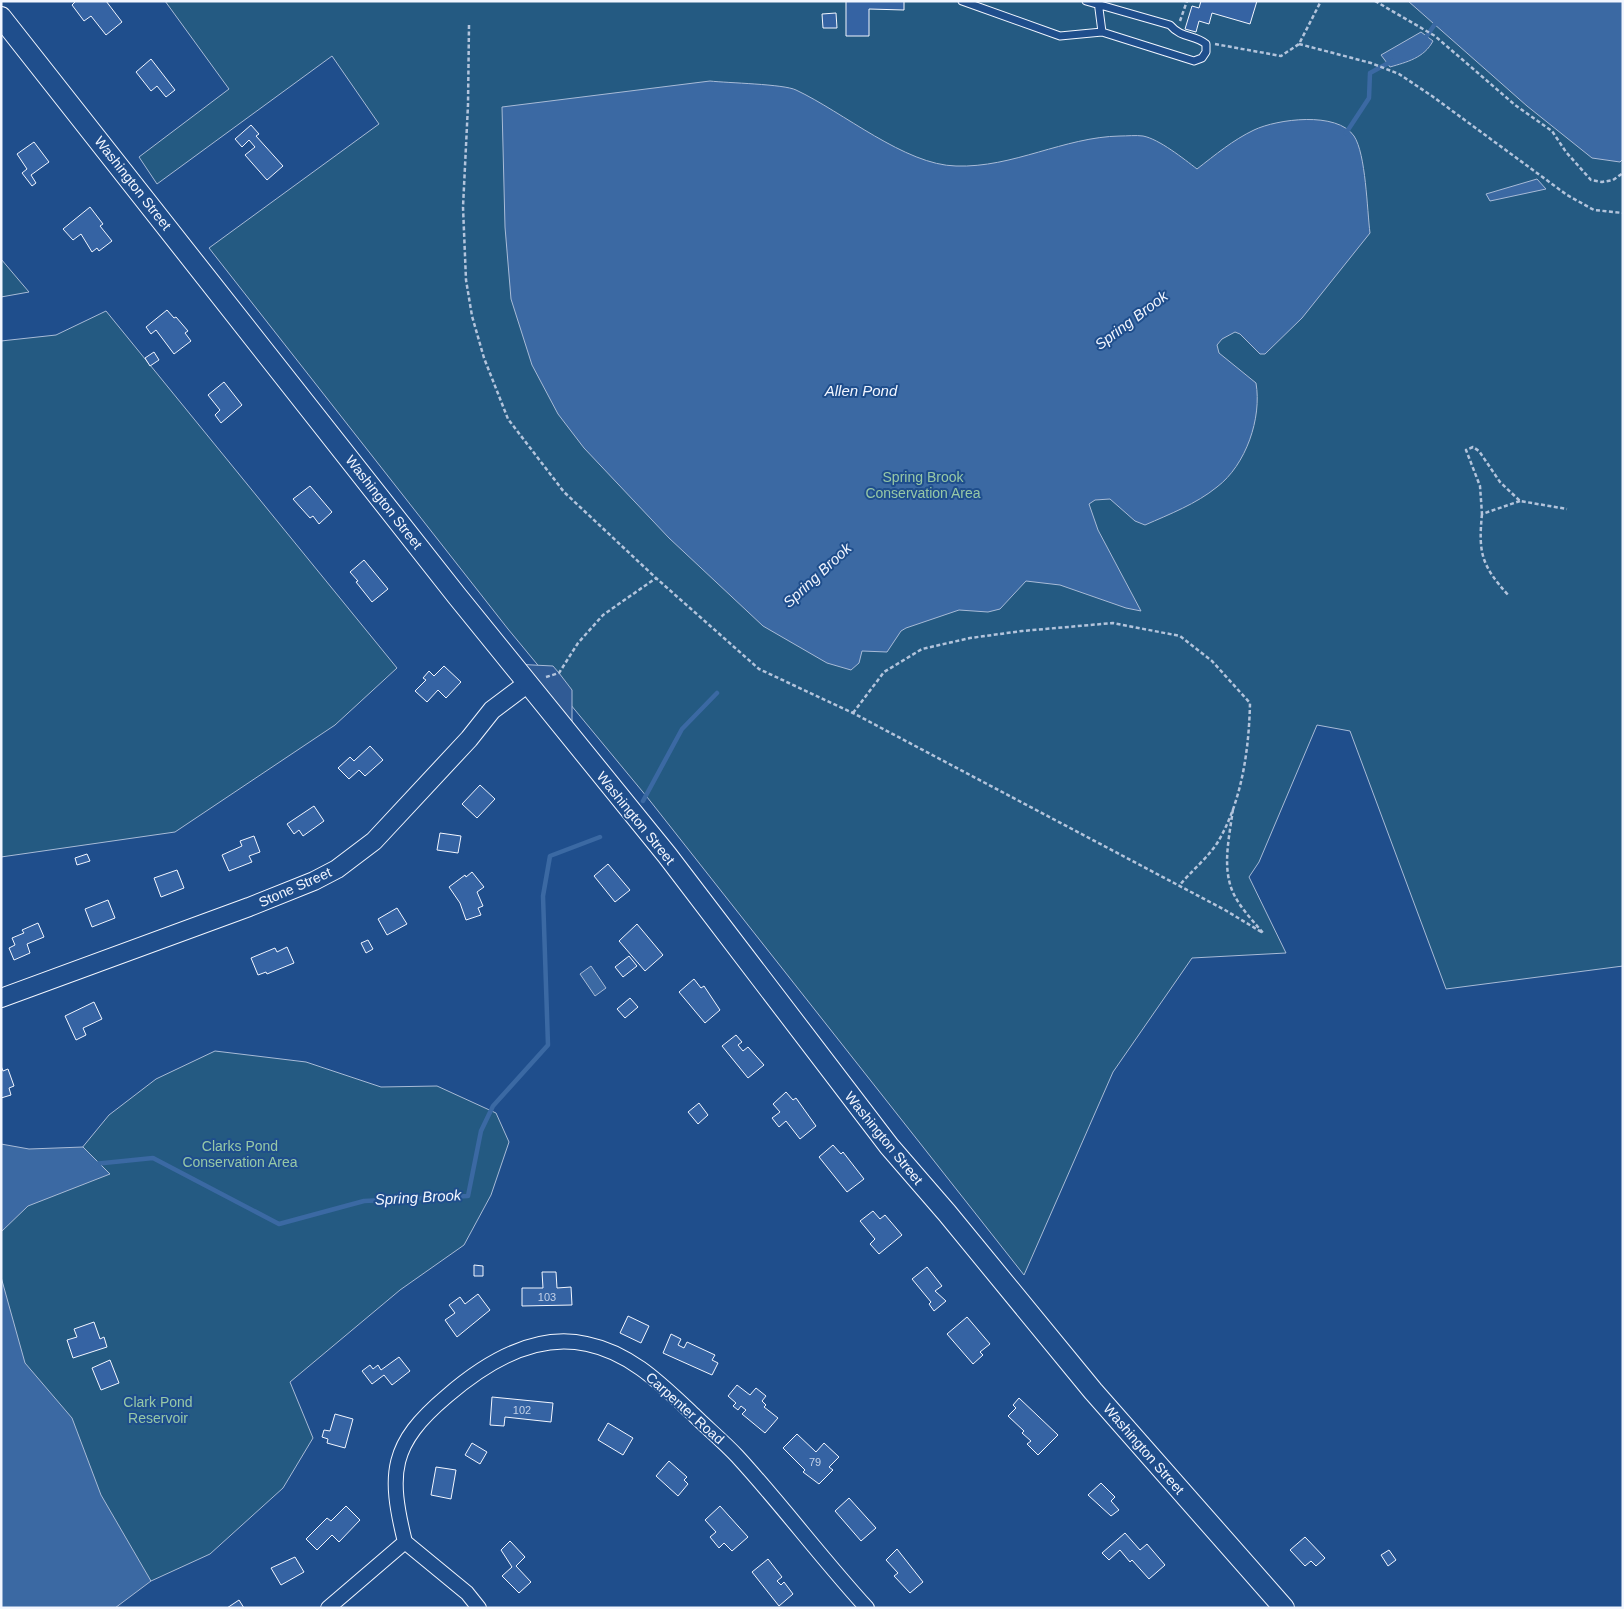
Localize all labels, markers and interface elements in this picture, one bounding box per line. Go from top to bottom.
street label: Washington Street [91,133,175,233]
water label: Spring Brook [1091,286,1172,353]
water label: Allen Pond [824,382,898,399]
street label: Washington Street [342,452,426,552]
park label: Spring Brook Conservation Area [865,469,981,501]
water label: Spring Brook [779,538,856,611]
street label: Washington Street [594,768,678,868]
street label: Stone Street [256,864,334,910]
street label: Washington Street [842,1088,926,1188]
park label: Clarks Pond Conservation Area [182,1138,298,1170]
water label: Spring Brook [374,1186,463,1208]
house number: 103 [538,1291,556,1303]
street label: Carpenter Road [643,1369,727,1447]
park label: Clark Pond Reservoir [123,1394,193,1426]
street label: Washington Street [1100,1400,1188,1498]
house number: 102 [513,1404,531,1416]
house number: 79 [809,1456,821,1468]

